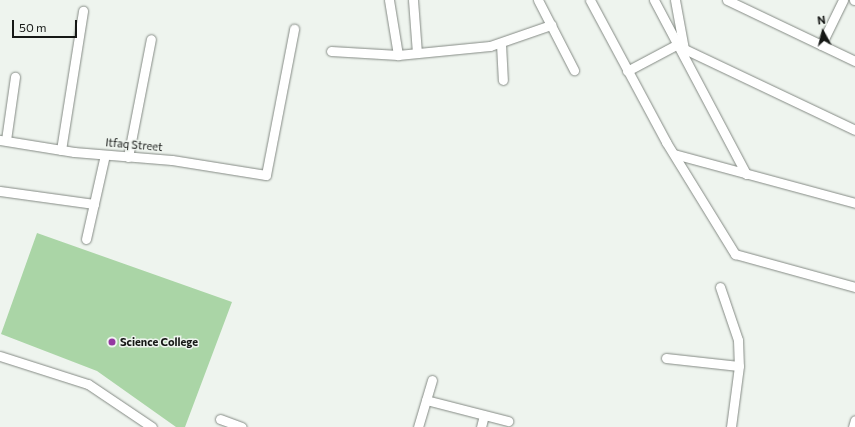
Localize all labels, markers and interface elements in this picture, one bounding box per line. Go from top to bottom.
scale bar [14,12,79,38]
north arrow [803,12,843,52]
text: N [817,13,826,27]
text: 50 m [19,20,47,34]
street label: Itfaq Street [105,136,163,154]
place label: Science College [120,335,198,349]
marker: Science College [107,337,117,347]

